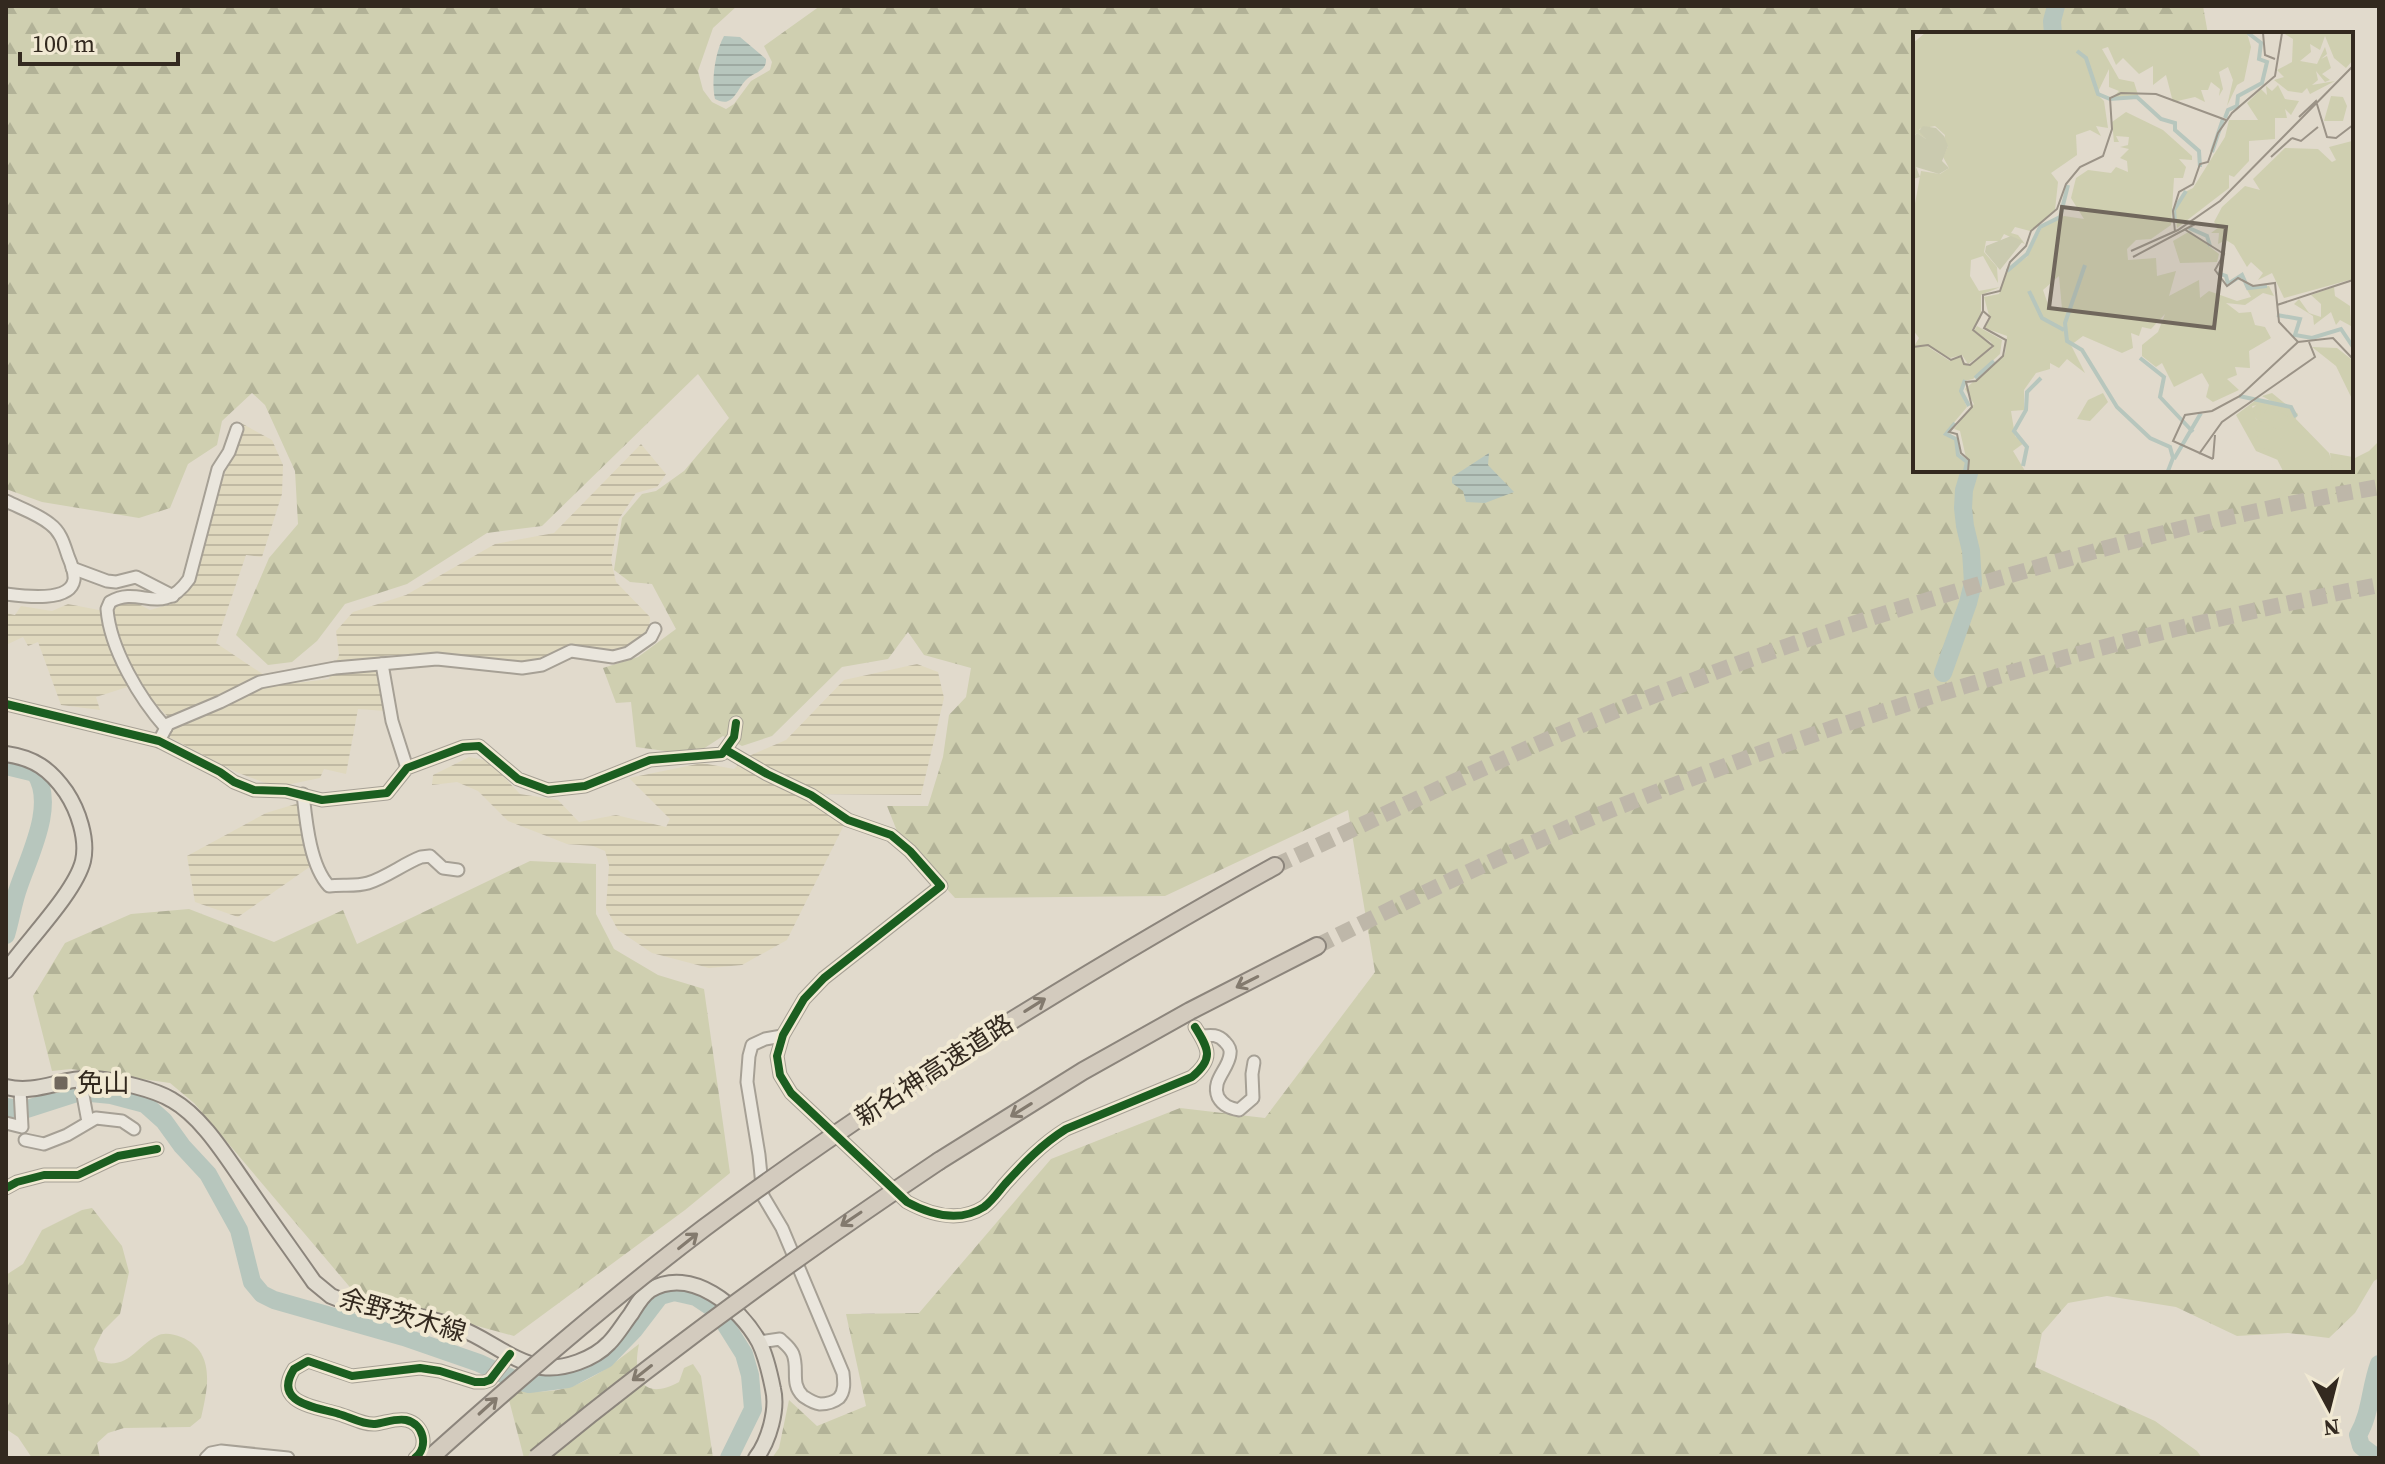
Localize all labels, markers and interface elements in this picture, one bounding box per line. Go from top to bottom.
scale bar [20,16,178,66]
text: 100 m [32,27,95,60]
inset map [1913,32,2353,472]
one-way arrow [1236,974,1260,990]
one-way arrow [1023,997,1046,1013]
street label: 新名神高速道路 [848,1005,1020,1135]
place label: 免山 [77,1065,129,1101]
marker: 免山 [52,1074,70,1092]
one-way arrow [1010,1102,1033,1118]
one-way arrow [841,1211,863,1228]
one-way arrow [677,1232,698,1249]
street label: 余野茨木線 [336,1280,470,1350]
one-way arrow [632,1365,653,1382]
north arrow [2289,1368,2369,1448]
one-way arrow [477,1397,497,1415]
text: N [2322,1412,2341,1444]

